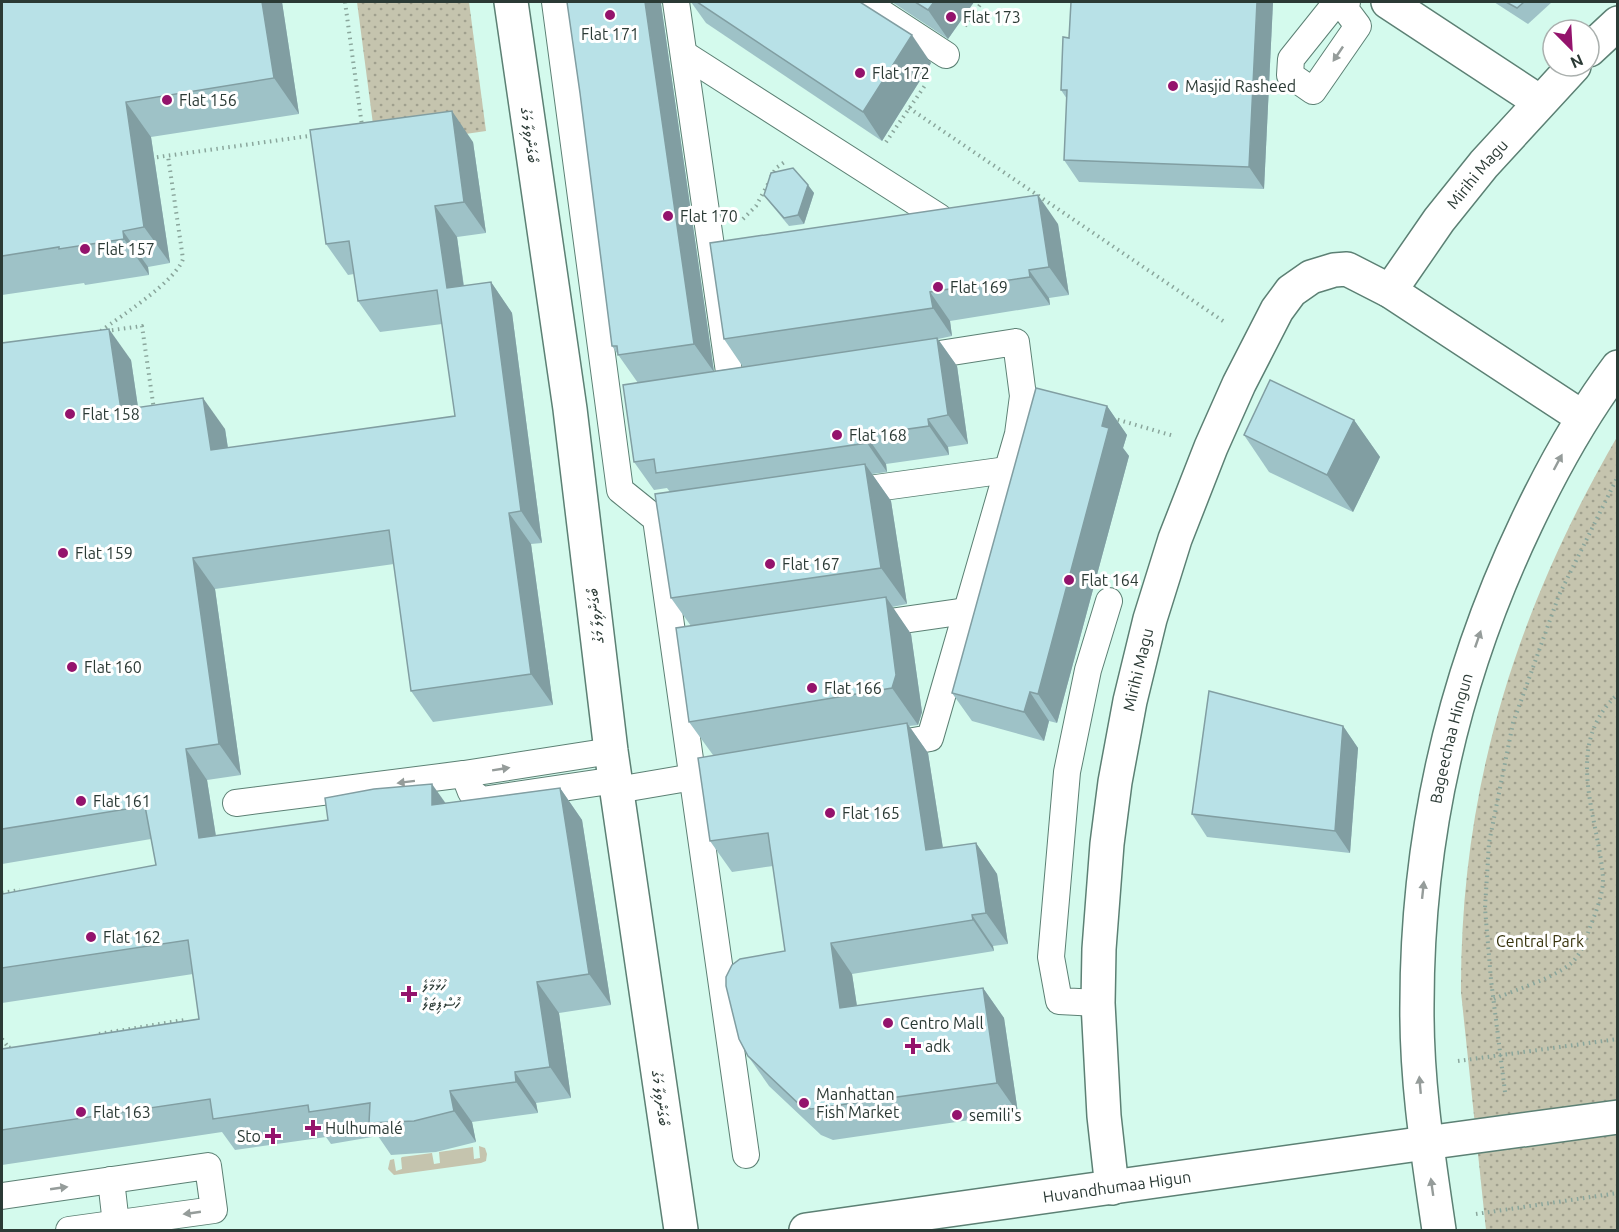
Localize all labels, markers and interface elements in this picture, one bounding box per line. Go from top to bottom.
marker: Flat 171 [603,8,617,22]
place label: Flat 173 [963,8,1021,26]
marker: Flat 173 [944,10,958,24]
north arrow [1541,18,1601,78]
place label: Flat 171 [581,25,639,43]
one-way arrow [1332,46,1344,62]
text: N [1568,51,1586,72]
place label: Flat 172 [872,64,930,82]
marker: Flat 172 [853,66,867,80]
place label: Masjid Rasheed [1185,77,1296,95]
marker: Masjid Rasheed [1166,79,1180,93]
place label: Flat 156 [179,91,237,109]
marker: Flat 156 [160,93,174,107]
street label: ބޯގަންވިލާ މަގު [515,105,543,164]
street label: Mirihi Magu [1443,136,1511,212]
place label: Flat 170 [680,207,738,225]
marker: Flat 170 [661,209,675,223]
place label: Flat 157 [97,240,155,258]
marker: Flat 157 [78,242,92,256]
place label: Flat 169 [950,278,1008,296]
marker: Flat 169 [931,280,945,294]
place label: Flat 158 [82,405,140,423]
marker: Flat 158 [63,407,77,421]
place label: Flat 168 [849,426,907,444]
marker: Flat 168 [830,428,844,442]
one-way arrow [1553,453,1563,470]
place label: Flat 159 [75,544,133,562]
marker: Flat 159 [56,546,70,560]
place label: Flat 167 [782,555,840,573]
marker: Flat 167 [763,557,777,571]
place label: Flat 164 [1081,571,1139,589]
marker: Flat 164 [1062,573,1076,587]
street label: ބޯގަންވިލާ މަގު [583,587,609,646]
street label: Mirihi Magu [1119,626,1156,713]
one-way arrow [1473,630,1483,648]
place label: Flat 160 [84,658,142,676]
marker: Flat 160 [65,660,79,674]
street label: Bageechaa Hingun [1426,671,1476,805]
place label: Flat 166 [824,679,882,697]
marker: Flat 166 [805,681,819,695]
one-way arrow [491,764,510,773]
one-way arrow [396,777,415,786]
place label: Flat 161 [93,792,151,810]
marker: Flat 161 [74,794,88,808]
place label: Flat 165 [842,804,900,822]
marker: Flat 165 [823,806,837,820]
one-way arrow [1418,881,1428,900]
place label: Flat 162 [103,928,161,946]
marker: Flat 162 [84,930,98,944]
park label: Central Park [1496,932,1584,950]
place label: ހުޅުމާލެ ހޮސްޕިޓަލް [422,976,462,1014]
marker: ހުޅުމާލެ ހޮސްޕިޓަލް [400,985,418,1003]
place label: Centro Mall [900,1014,984,1032]
marker: Centro Mall [881,1016,895,1030]
place label: adk [925,1037,951,1055]
marker: adk [906,1039,920,1053]
street label: ބޯގަންވިލާ މަގު [646,1068,674,1127]
one-way arrow [1415,1076,1425,1095]
place label: Manhattan Fish Market [816,1085,900,1121]
marker: Manhattan Fish Market [797,1096,811,1110]
place label: Flat 163 [93,1103,151,1121]
marker: Flat 163 [74,1105,88,1119]
place label: semili's [969,1106,1021,1124]
marker: semili's [950,1108,964,1122]
place label: Hulhumalé [325,1119,403,1137]
marker: Hulhumalé [306,1121,320,1135]
place label: Sto [237,1127,261,1145]
marker: Sto [266,1129,280,1143]
street label: Huvandhumaa Higun [1042,1167,1192,1206]
one-way arrow [1428,1177,1437,1196]
one-way arrow [50,1183,69,1192]
one-way arrow [183,1208,202,1217]

